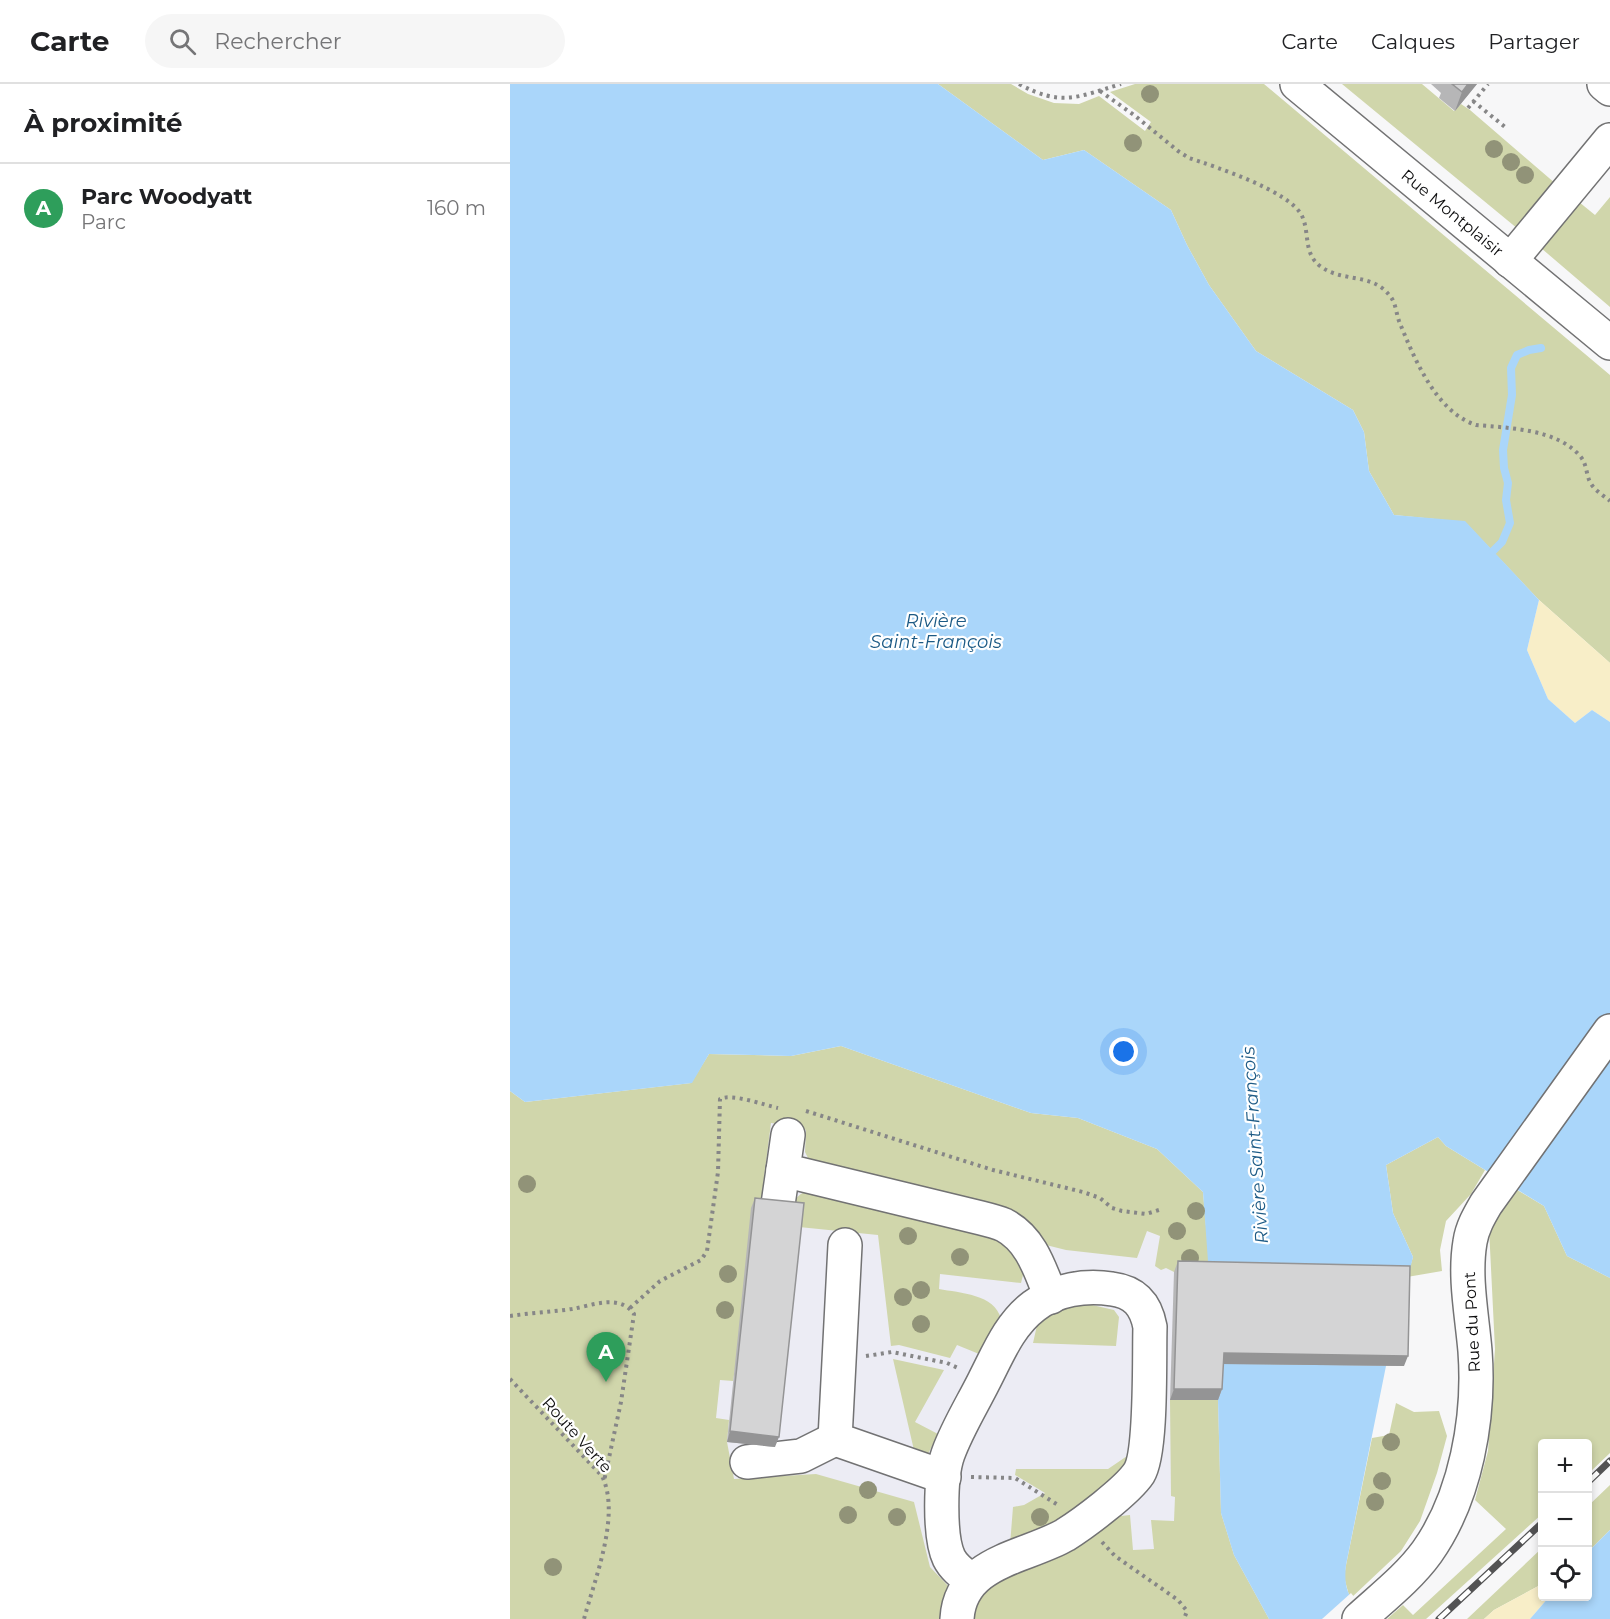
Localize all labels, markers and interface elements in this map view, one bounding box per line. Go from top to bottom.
search box [145,14,565,68]
text: Carte [30,24,109,58]
icon: search [166,25,199,58]
text: Rechercher [214,28,342,55]
text: Carte [1281,29,1338,54]
text: Calques [1371,29,1455,54]
text: Partager [1488,29,1580,54]
text: À proximité [24,107,183,139]
street label: Rue Montplaisir [1398,165,1507,260]
text: Parc Woodyatt [81,183,252,210]
text: A [36,196,51,220]
text: 160 m [427,196,486,220]
text: Parc [81,210,126,234]
water label: Rivière Saint-François [870,610,1002,653]
your location [1109,1037,1138,1066]
water label: Rivière Saint-François [1237,1045,1273,1244]
street label: Rue du Pont [1460,1271,1484,1373]
pin: A [586,1332,626,1382]
street label: Route Verte [538,1393,616,1477]
map controls [1538,1439,1592,1601]
button: + [1538,1439,1592,1493]
button: − [1538,1493,1592,1547]
button: locate [1538,1547,1592,1601]

